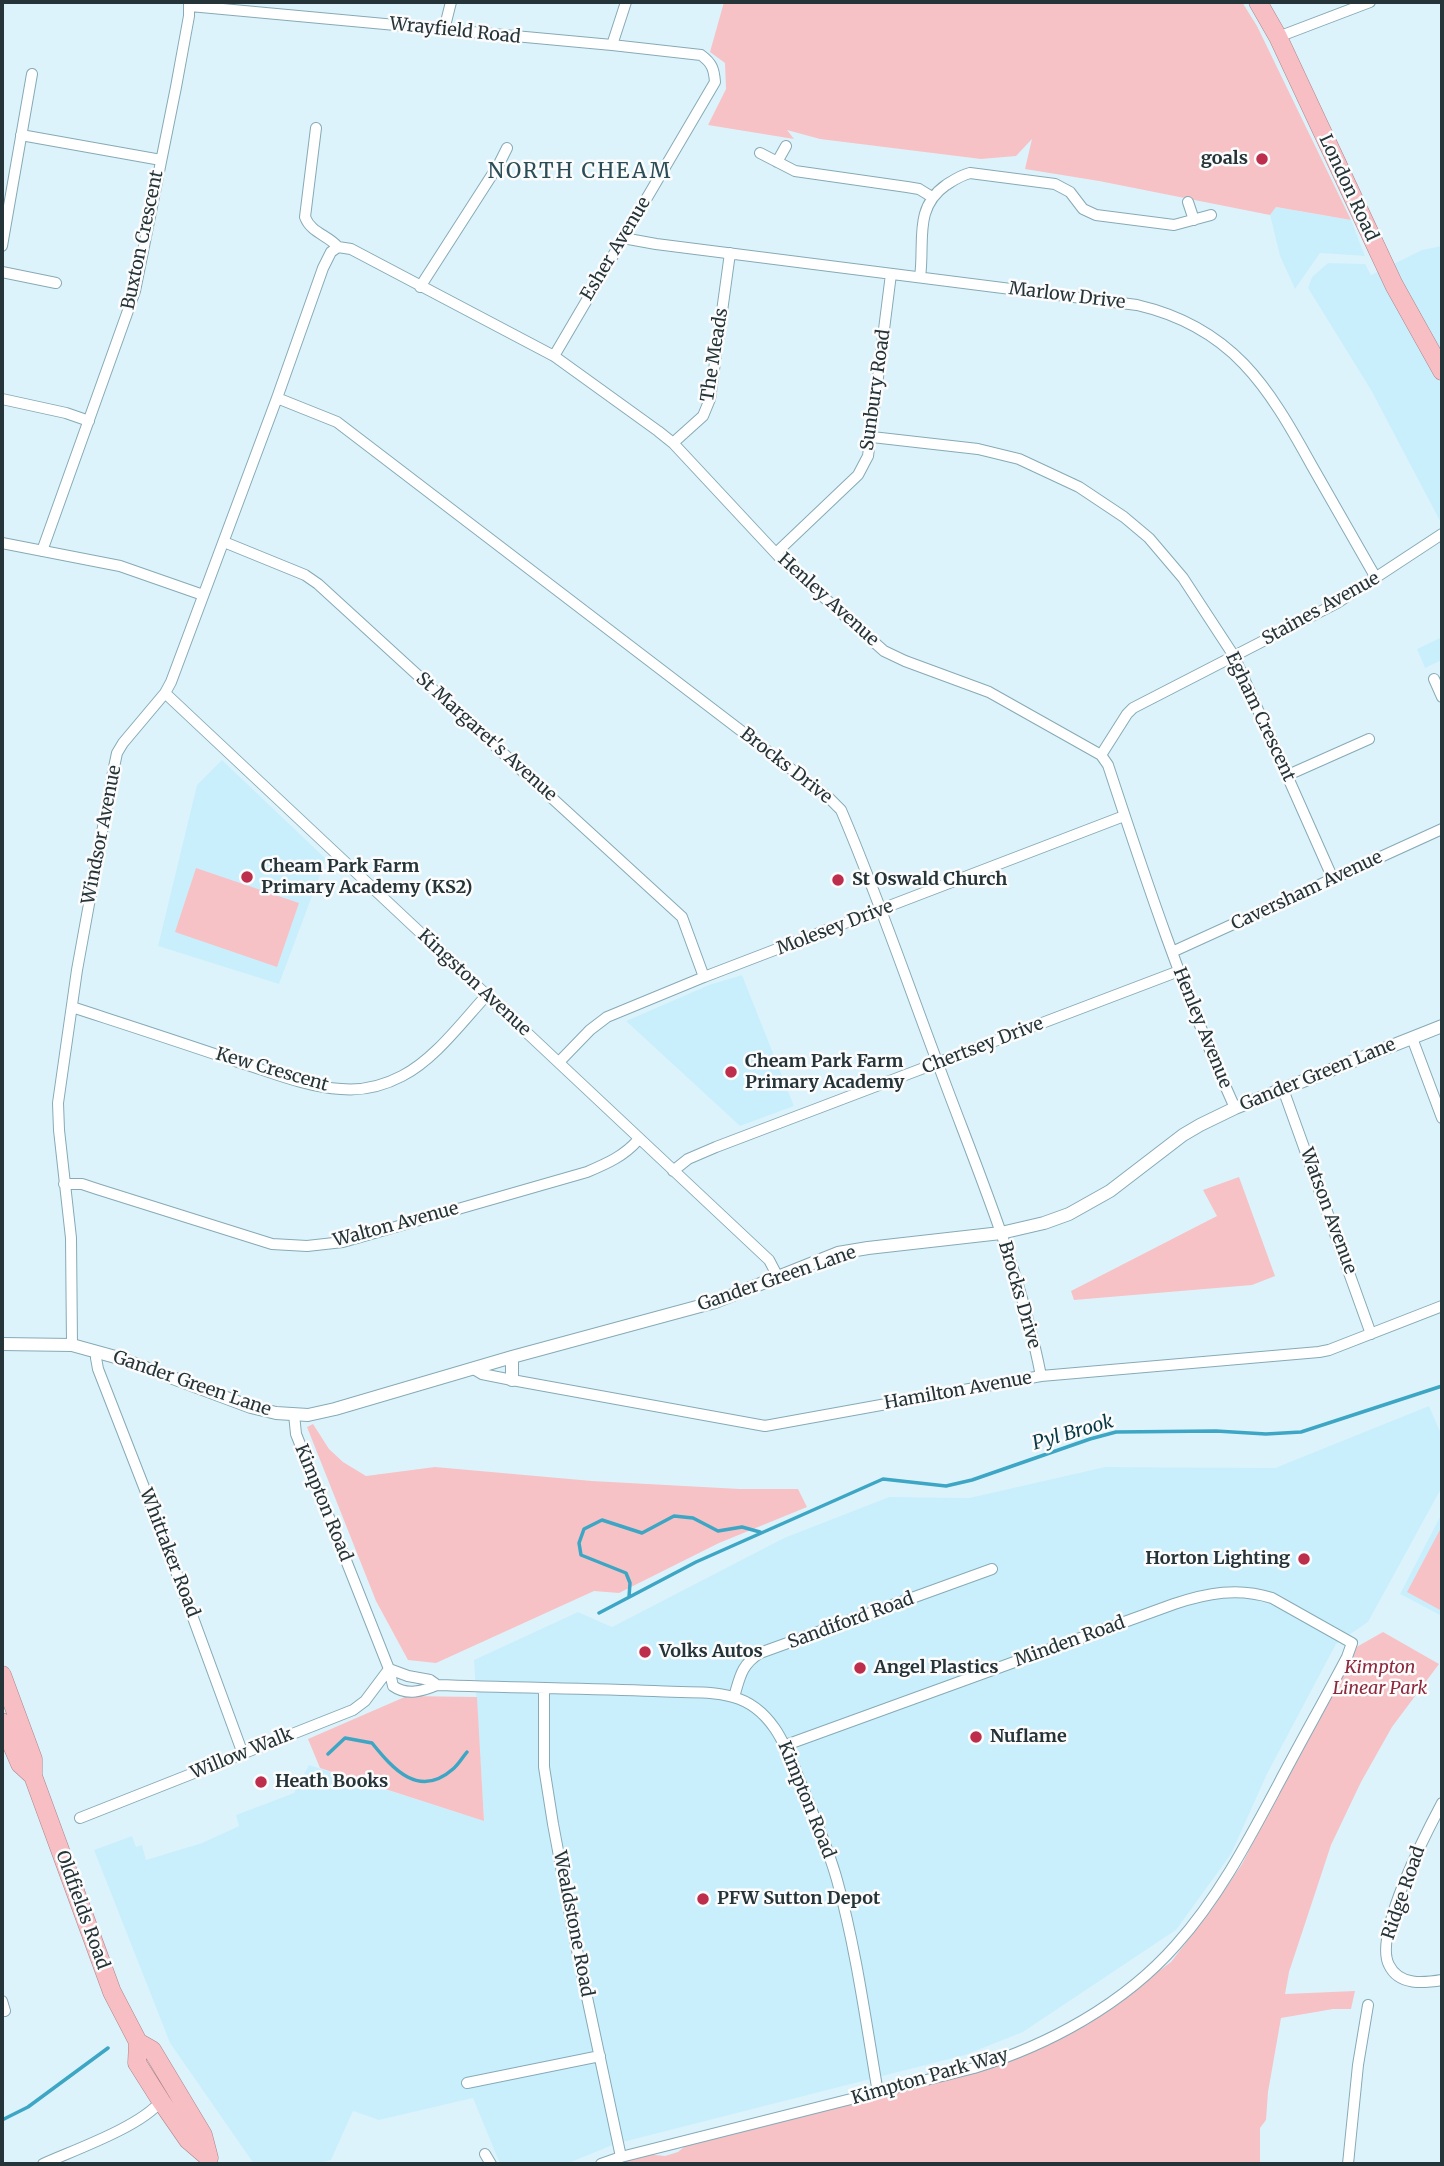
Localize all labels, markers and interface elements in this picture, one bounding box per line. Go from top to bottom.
street label: Wrayfield Road [388,13,522,49]
street label: London Road [1314,131,1382,245]
place label: goals [1201,148,1248,170]
marker: goals [1254,151,1270,167]
district label: NORTH CHEAM [489,159,671,185]
street label: Buxton Crescent [118,168,168,312]
street label: Esher Avenue [577,193,655,305]
street label: Marlow Drive [1007,278,1127,314]
street label: The Meads [697,307,733,403]
street label: Sunbury Road [857,328,895,452]
street label: Henley Avenue [773,549,883,651]
street label: Staines Avenue [1258,568,1384,650]
street label: Egham Crescent [1221,649,1299,785]
street label: St Margaret's Avenue [411,668,561,806]
street label: Brocks Drive [736,723,836,809]
street label: Windsor Avenue [78,764,126,906]
street label: Caversham Avenue [1228,847,1386,935]
place label: Cheam Park Farm Primary Academy (KS2) [261,856,473,898]
marker: Cheam Park Farm Primary Academy (KS2) [239,869,255,885]
place label: St Oswald Church [852,869,1007,891]
marker: St Oswald Church [830,872,846,888]
street label: Molesey Drive [774,896,896,960]
street label: Kingston Avenue [413,925,535,1041]
street label: Henley Avenue [1168,964,1236,1092]
street label: Chertsey Drive [919,1013,1047,1079]
street label: Gander Green Lane [1237,1034,1399,1116]
street label: Kew Crescent [213,1044,331,1096]
place label: Cheam Park Farm Primary Academy [745,1051,904,1094]
marker: Cheam Park Farm Primary Academy [723,1064,739,1080]
street label: Watson Avenue [1295,1145,1361,1277]
street label: Walton Avenue [331,1198,461,1252]
street label: Brocks Drive [993,1239,1045,1351]
street label: Gander Green Lane [695,1242,859,1316]
street label: Gander Green Lane [110,1347,274,1421]
street label: Hamilton Avenue [883,1367,1033,1415]
water label: Pyl Brook [1030,1411,1116,1455]
street label: Kimpton Road [290,1441,356,1565]
street label: Whittaker Road [135,1486,203,1620]
place label: Horton Lighting [1145,1548,1290,1570]
marker: Horton Lighting [1296,1551,1312,1567]
street label: Sandiford Road [785,1588,917,1654]
street label: Minden Road [1012,1612,1128,1672]
place label: Volks Autos [659,1641,763,1663]
marker: Volks Autos [637,1644,653,1660]
place label: Angel Plastics [874,1657,999,1679]
park label: Kimpton Linear Park [1333,1657,1427,1700]
marker: Angel Plastics [852,1660,868,1676]
street label: Willow Walk [188,1724,296,1784]
place label: Nuflame [990,1726,1067,1748]
marker: Nuflame [968,1729,984,1745]
street label: Kimpton Road [773,1738,839,1862]
place label: Heath Books [275,1771,388,1793]
marker: Heath Books [253,1774,269,1790]
street label: Ridge Road [1378,1844,1430,1942]
street label: Oldfields Road [51,1848,113,1972]
street label: Wealdstone Road [548,1849,598,1999]
place label: PFW Sutton Depot [717,1888,880,1910]
marker: PFW Sutton Depot [695,1891,711,1907]
street label: Kimpton Park Way [849,2044,1011,2110]

